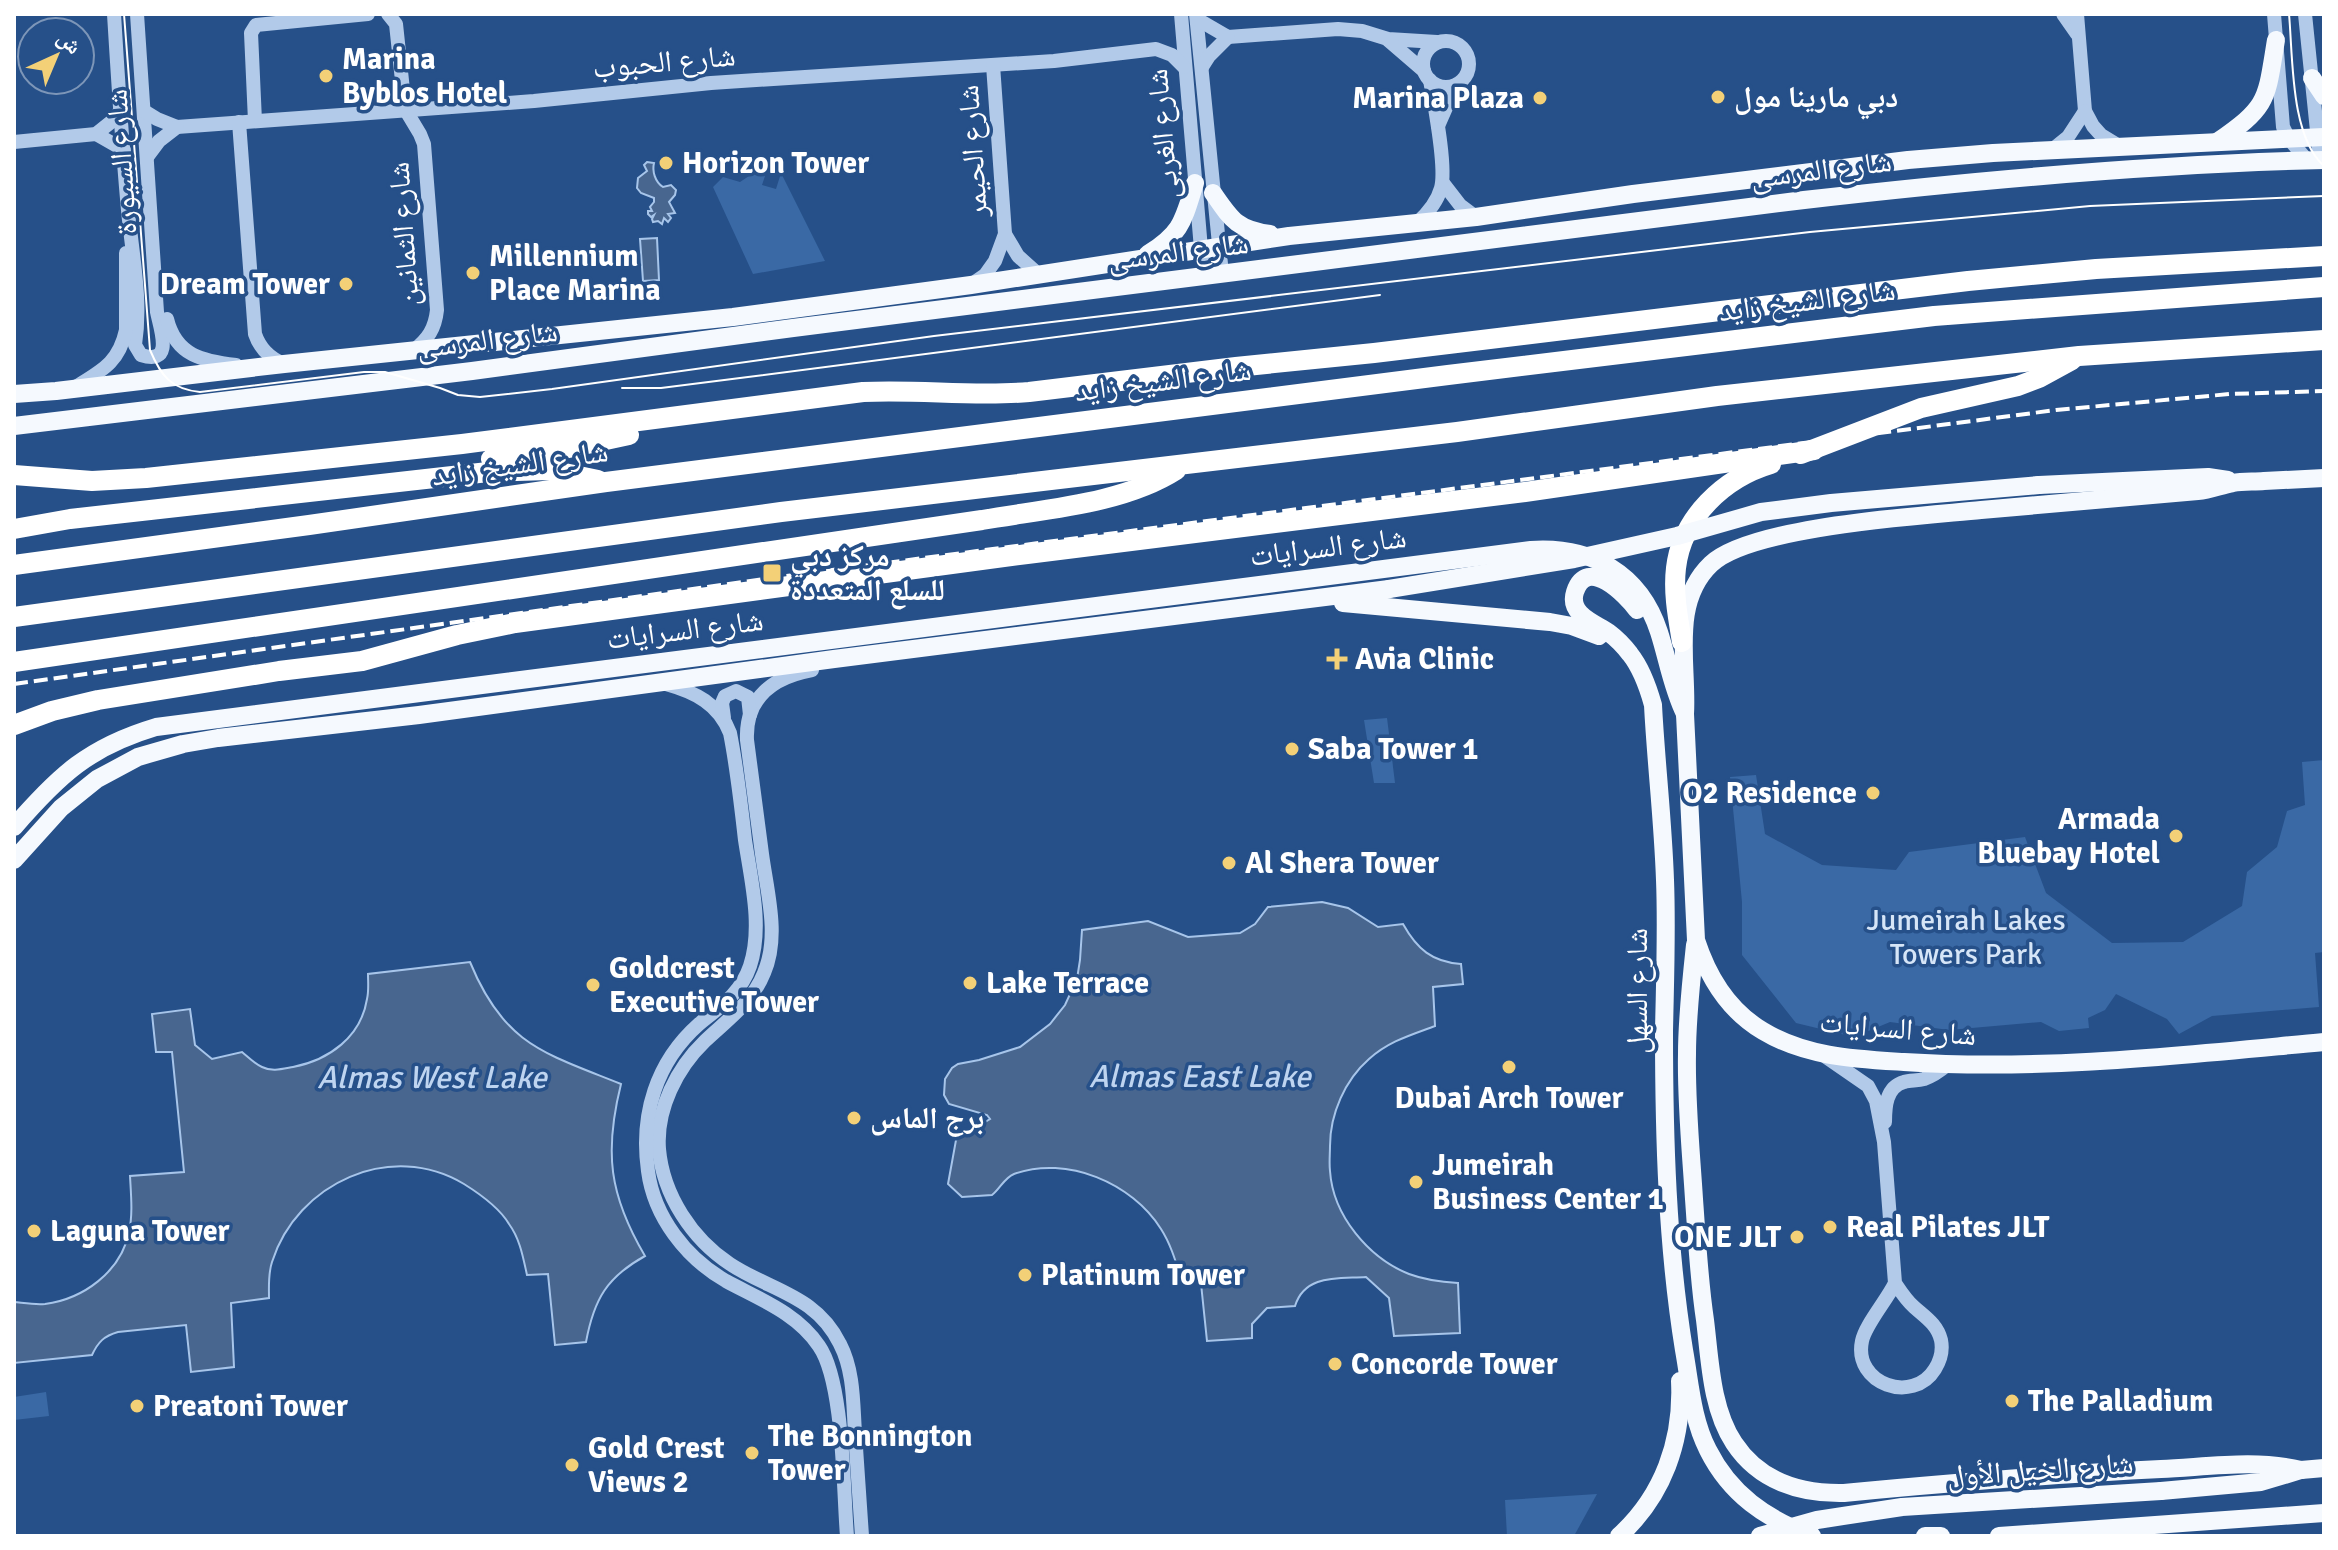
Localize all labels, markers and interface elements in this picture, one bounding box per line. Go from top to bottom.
north arrow [16,16,96,96]
text: ش [52,24,87,60]
street label: شارع الحبوب [591,37,737,87]
place label: Marina Byblos Hotel [342,41,507,112]
marker: Marina Byblos Hotel [317,67,335,85]
street label: شارع الغربى [1139,67,1187,201]
place label: دبي مارينا مول [1734,79,1898,120]
place label: Marina Plaza [1352,80,1524,117]
street label: شارع الحيمر [950,84,996,219]
street label: شارع السيورة [98,88,146,236]
marker: دبي مارينا مول [1709,88,1727,106]
marker: Marina Plaza [1531,89,1549,107]
street label: شارع المرسى [1748,143,1894,197]
place label: Horizon Tower [682,145,869,182]
marker: Horizon Tower [657,154,675,172]
street label: شارع الثمانين [381,161,427,307]
street label: شارع المرسى [1105,225,1251,279]
place label: Millennium Place Marina [489,238,661,309]
marker: Millennium Place Marina [464,264,482,282]
place label: Dream Tower [160,266,330,303]
street label: شارع الشيخ زايد [1717,272,1897,330]
marker: Dream Tower [337,275,355,293]
street label: شارع المرسى [414,313,560,367]
street label: شارع الشيخ زايد [1073,352,1253,410]
street label: شارع الشيخ زايد [429,433,611,495]
street label: شارع السرايات [1248,519,1408,575]
place label: مركز دبي للسلع المتعددة [790,538,945,610]
marker: مركز دبي للسلع المتعددة [761,562,783,584]
street label: شارع السرايات [605,602,765,658]
place label: Avia Clinic [1355,641,1494,678]
marker: Avia Clinic [1326,648,1348,670]
place label: Saba Tower 1 [1308,731,1479,768]
marker: Saba Tower 1 [1283,740,1301,758]
place label: O2 Residence [1683,775,1857,812]
marker: O2 Residence [1864,784,1882,802]
place label: Armada Bluebay Hotel [1977,801,2160,872]
marker: Armada Bluebay Hotel [2167,827,2185,845]
place label: Al Shera Tower [1245,845,1439,882]
marker: Al Shera Tower [1220,854,1238,872]
park label: Jumeirah Lakes Towers Park [1866,902,2066,973]
street label: شارع السهل [1619,928,1656,1054]
place label: Goldcrest Executive Tower [609,950,819,1021]
place label: Lake Terrace [986,965,1149,1002]
marker: Lake Terrace [961,974,979,992]
marker: Goldcrest Executive Tower [584,976,602,994]
street label: شارع السرايات [1818,1004,1978,1054]
water label: Almas East Lake [1089,1057,1313,1096]
water label: Almas West Lake [317,1058,549,1097]
marker: Dubai Arch Tower [1500,1058,1518,1076]
place label: Dubai Arch Tower [1395,1080,1624,1117]
place label: برج الماس [870,1100,984,1137]
marker: برج الماس [845,1109,863,1127]
place label: Jumeirah Business Center 1 [1432,1147,1664,1218]
marker: Jumeirah Business Center 1 [1407,1173,1425,1191]
place label: Real Pilates JLT [1846,1209,2050,1246]
place label: Laguna Tower [50,1213,230,1250]
marker: Real Pilates JLT [1821,1218,1839,1236]
place label: ONE JLT [1674,1219,1782,1256]
marker: Laguna Tower [25,1222,43,1240]
marker: ONE JLT [1788,1228,1806,1246]
place label: Platinum Tower [1041,1257,1245,1294]
marker: Platinum Tower [1016,1266,1034,1284]
place label: Concorde Tower [1351,1346,1558,1383]
marker: Concorde Tower [1326,1355,1344,1373]
place label: The Palladium [2028,1383,2213,1420]
place label: Preatoni Tower [153,1388,348,1425]
marker: The Palladium [2003,1392,2021,1410]
marker: Preatoni Tower [128,1397,146,1415]
place label: The Bonnington Tower [768,1418,973,1489]
place label: Gold Crest Views 2 [588,1430,725,1501]
marker: The Bonnington Tower [743,1444,761,1462]
street label: شارع الخيل الأول [1946,1445,2134,1495]
marker: Gold Crest Views 2 [563,1456,581,1474]

